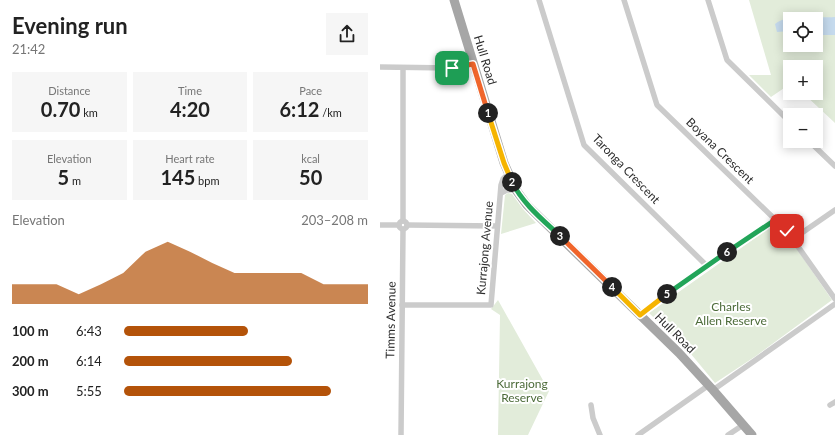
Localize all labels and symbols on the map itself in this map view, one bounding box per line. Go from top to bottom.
street label: Hull Road [471,33,500,86]
pin [435,51,469,85]
pin: 1 [478,103,498,123]
street label: Boyana Crescent [683,114,758,187]
street label: Taronga Crescent [589,131,664,207]
pin: 2 [502,172,522,192]
street label: Kurrajong Avenue [473,200,496,295]
pin [770,214,804,248]
pin: 3 [550,226,570,246]
pin: 6 [717,242,737,262]
pin: 4 [602,277,622,297]
street label: Timms Avenue [382,281,399,359]
pin: 5 [657,284,677,304]
park label: Charles Allen Reserve [695,299,767,328]
street label: Hull Road [652,309,699,356]
park label: Kurrajong Reserve [496,376,548,405]

